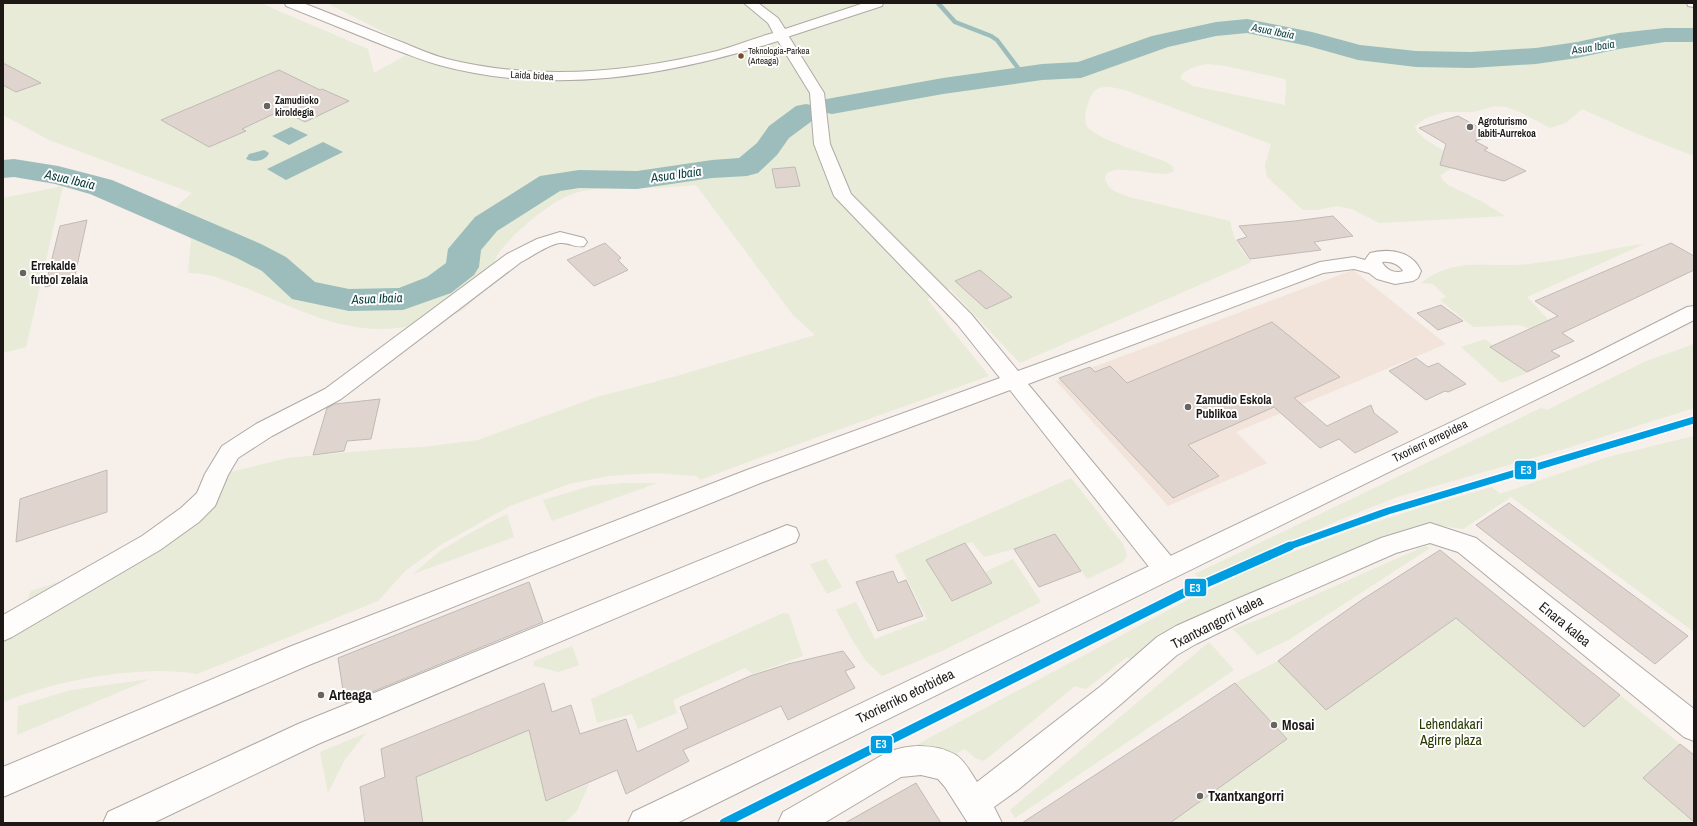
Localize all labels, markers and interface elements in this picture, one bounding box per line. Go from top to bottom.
water label: Asua Ibaia [1250,20,1296,42]
water label: Asua Ibaia [1570,37,1615,57]
place label: Teknologia-Parkea (Arteaga) [748,45,810,67]
marker: Teknologia-Parkea (Arteaga) [736,51,746,61]
street label: Laida bidea [510,68,554,83]
place label: Zamudioko kiroldegia [275,94,319,119]
marker: Zamudioko kiroldegia [262,101,272,111]
place label: Agroturismo Iabiti-Aurrekoa [1478,115,1536,140]
marker: Agroturismo Iabiti-Aurrekoa [1465,122,1475,132]
water label: Asua Ibaia [649,163,703,187]
water label: Asua Ibaia [42,165,97,194]
place label: Errekalde futbol zelaia [31,258,88,288]
marker: Errekalde futbol zelaia [18,268,28,278]
water label: Asua Ibaia [350,289,403,308]
place label: Zamudio Eskola Publikoa [1196,392,1272,422]
marker: Zamudio Eskola Publikoa [1183,402,1193,412]
street label: Txorierri errepidea [1390,416,1471,466]
line badge: E3 [1514,460,1537,480]
text: E3 [1520,463,1532,477]
line badge: E3 [1184,578,1207,597]
text: E3 [1189,581,1201,595]
street label: Txantxangorri kalea [1168,591,1267,653]
street label: Enara kalea [1536,598,1595,651]
street label: Txorierriko etorbidea [853,664,957,727]
place label: Arteaga [329,686,372,704]
marker: Arteaga [316,690,326,700]
park label: Lehendakari Agirre plaza [1419,715,1483,749]
place label: Mosai [1282,716,1315,734]
marker: Mosai [1269,720,1279,730]
line badge: E3 [870,735,893,754]
text: E3 [875,737,887,751]
place label: Txantxangorri [1208,787,1284,805]
marker: Txantxangorri [1195,791,1205,801]

